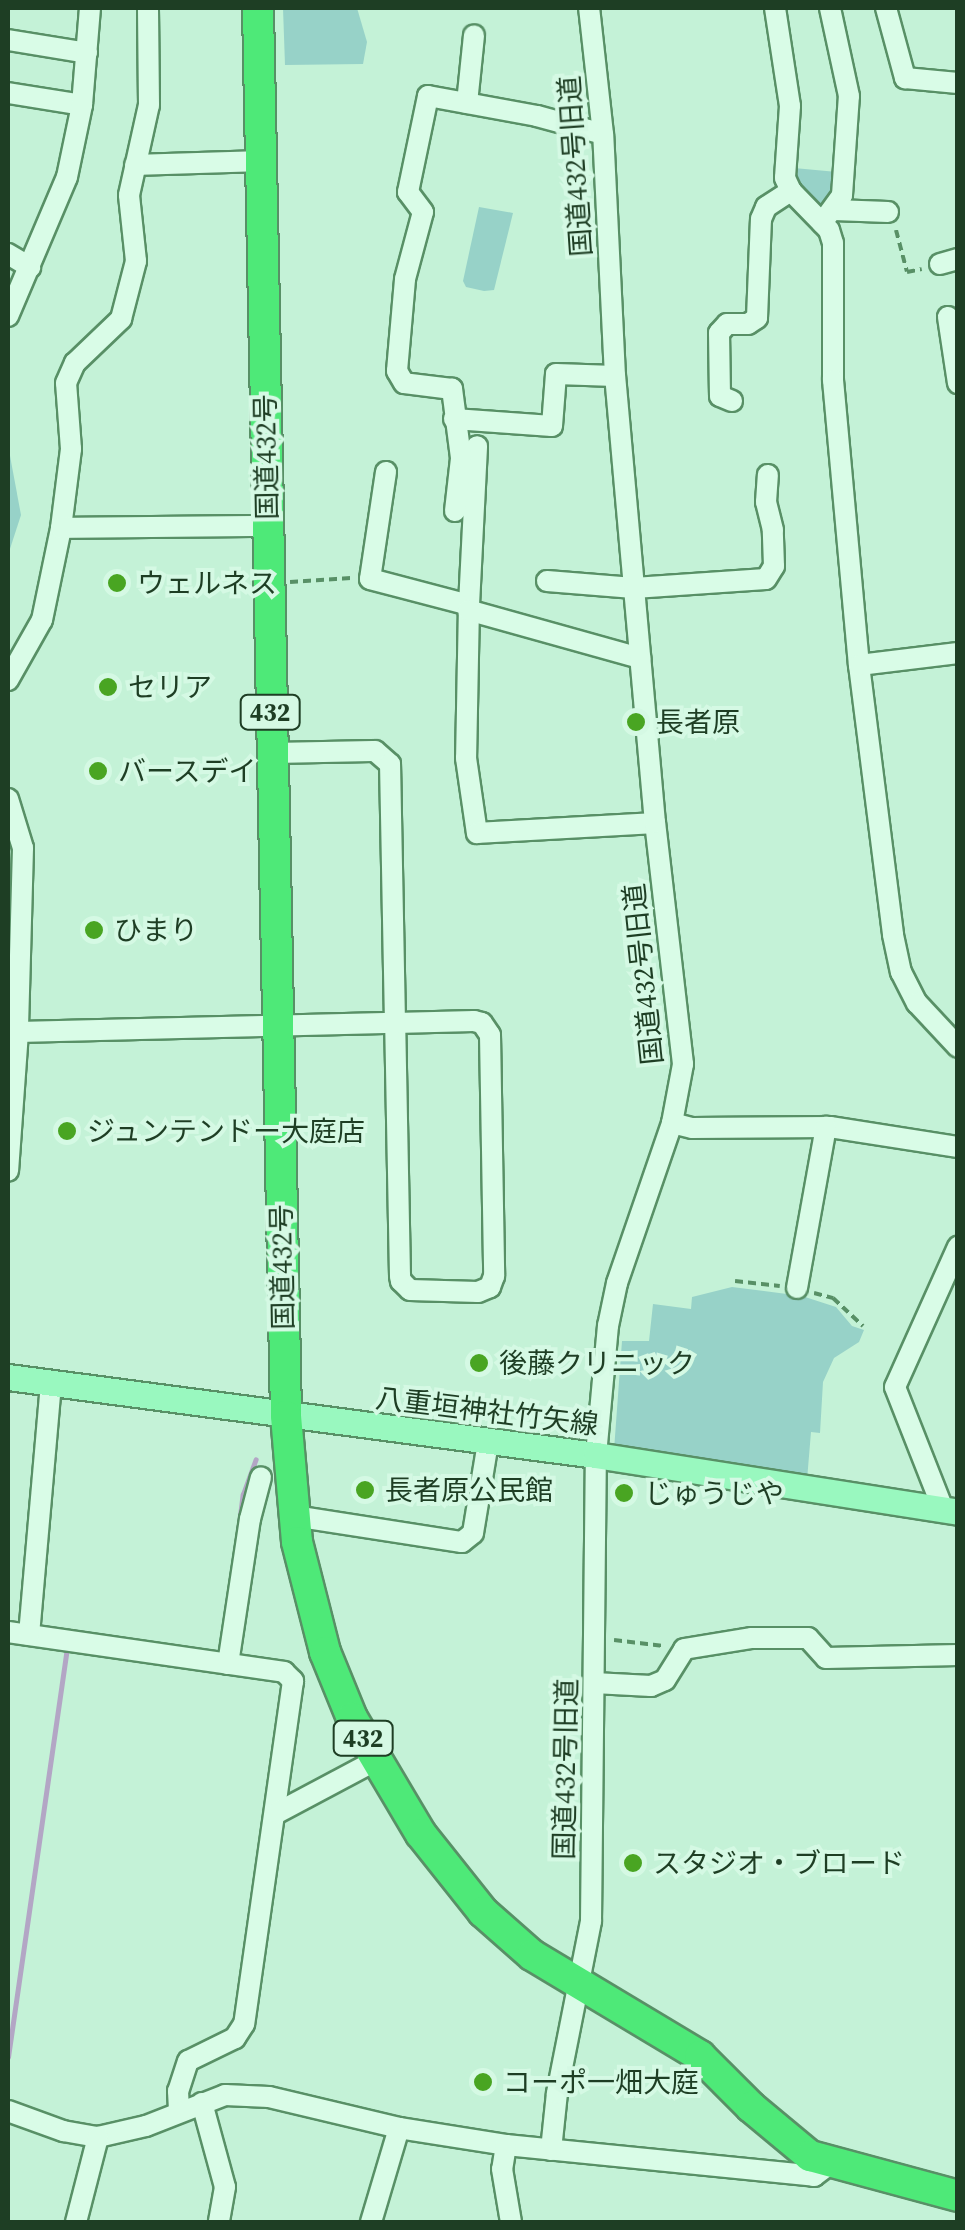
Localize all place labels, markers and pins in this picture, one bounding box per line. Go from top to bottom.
place label: ウェルネス [137,566,277,600]
marker: ウェルネス [106,572,128,594]
place label: セリア [128,670,212,704]
marker: セリア [97,676,119,698]
place label: 長者原 [656,705,740,739]
marker: 長者原 [625,711,647,733]
place label: バースデイ [118,754,258,788]
marker: バースデイ [87,760,109,782]
place label: ひまり [114,913,198,947]
marker: ひまり [83,919,105,941]
place label: ジュンテンドー大庭店 [87,1114,367,1148]
marker: ジュンテンドー大庭店 [56,1120,78,1142]
place label: 後藤クリニック [499,1346,695,1380]
marker: 後藤クリニック [468,1352,490,1374]
place label: 長者原公民館 [385,1473,553,1507]
place label: じゅうじや [644,1476,784,1510]
marker: 長者原公民館 [354,1479,376,1501]
marker: じゅうじや [613,1482,635,1504]
place label: スタジオ・ブロード [653,1846,905,1880]
marker: スタジオ・ブロード [622,1852,644,1874]
place label: コーポ一畑大庭 [503,2065,699,2099]
marker: コーポ一畑大庭 [472,2071,494,2093]

